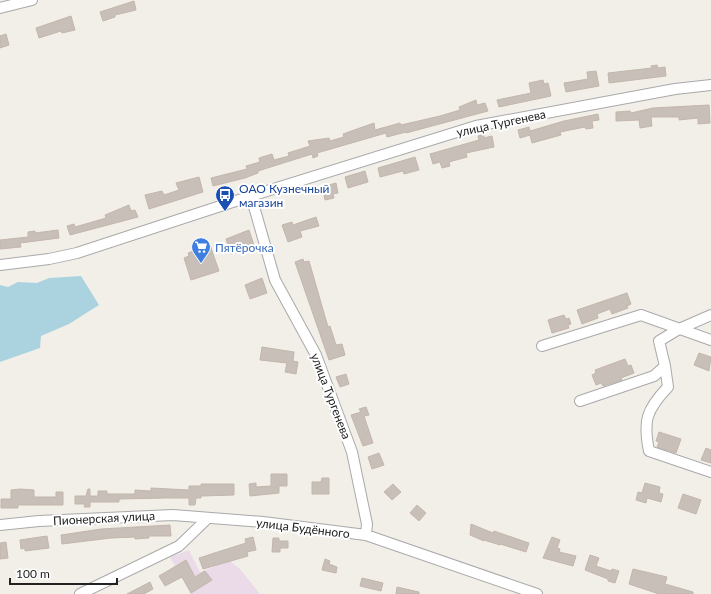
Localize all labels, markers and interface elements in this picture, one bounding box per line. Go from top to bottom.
street label: улица Тургенева [455,106,547,140]
place label: ОАО Кузнечный магазин [239,181,330,210]
bus stop icon: ОАО Кузнечный магазин [214,184,236,212]
supermarket icon: Пятёрочка [190,236,212,264]
place label: Пятёрочка [215,240,274,255]
street label: улица Тургенева [308,351,354,441]
street label: Пионерская улица [53,508,155,528]
street label: улица Будённого [255,515,351,541]
scale bar [10,560,117,586]
text: 100 m [16,566,50,581]

